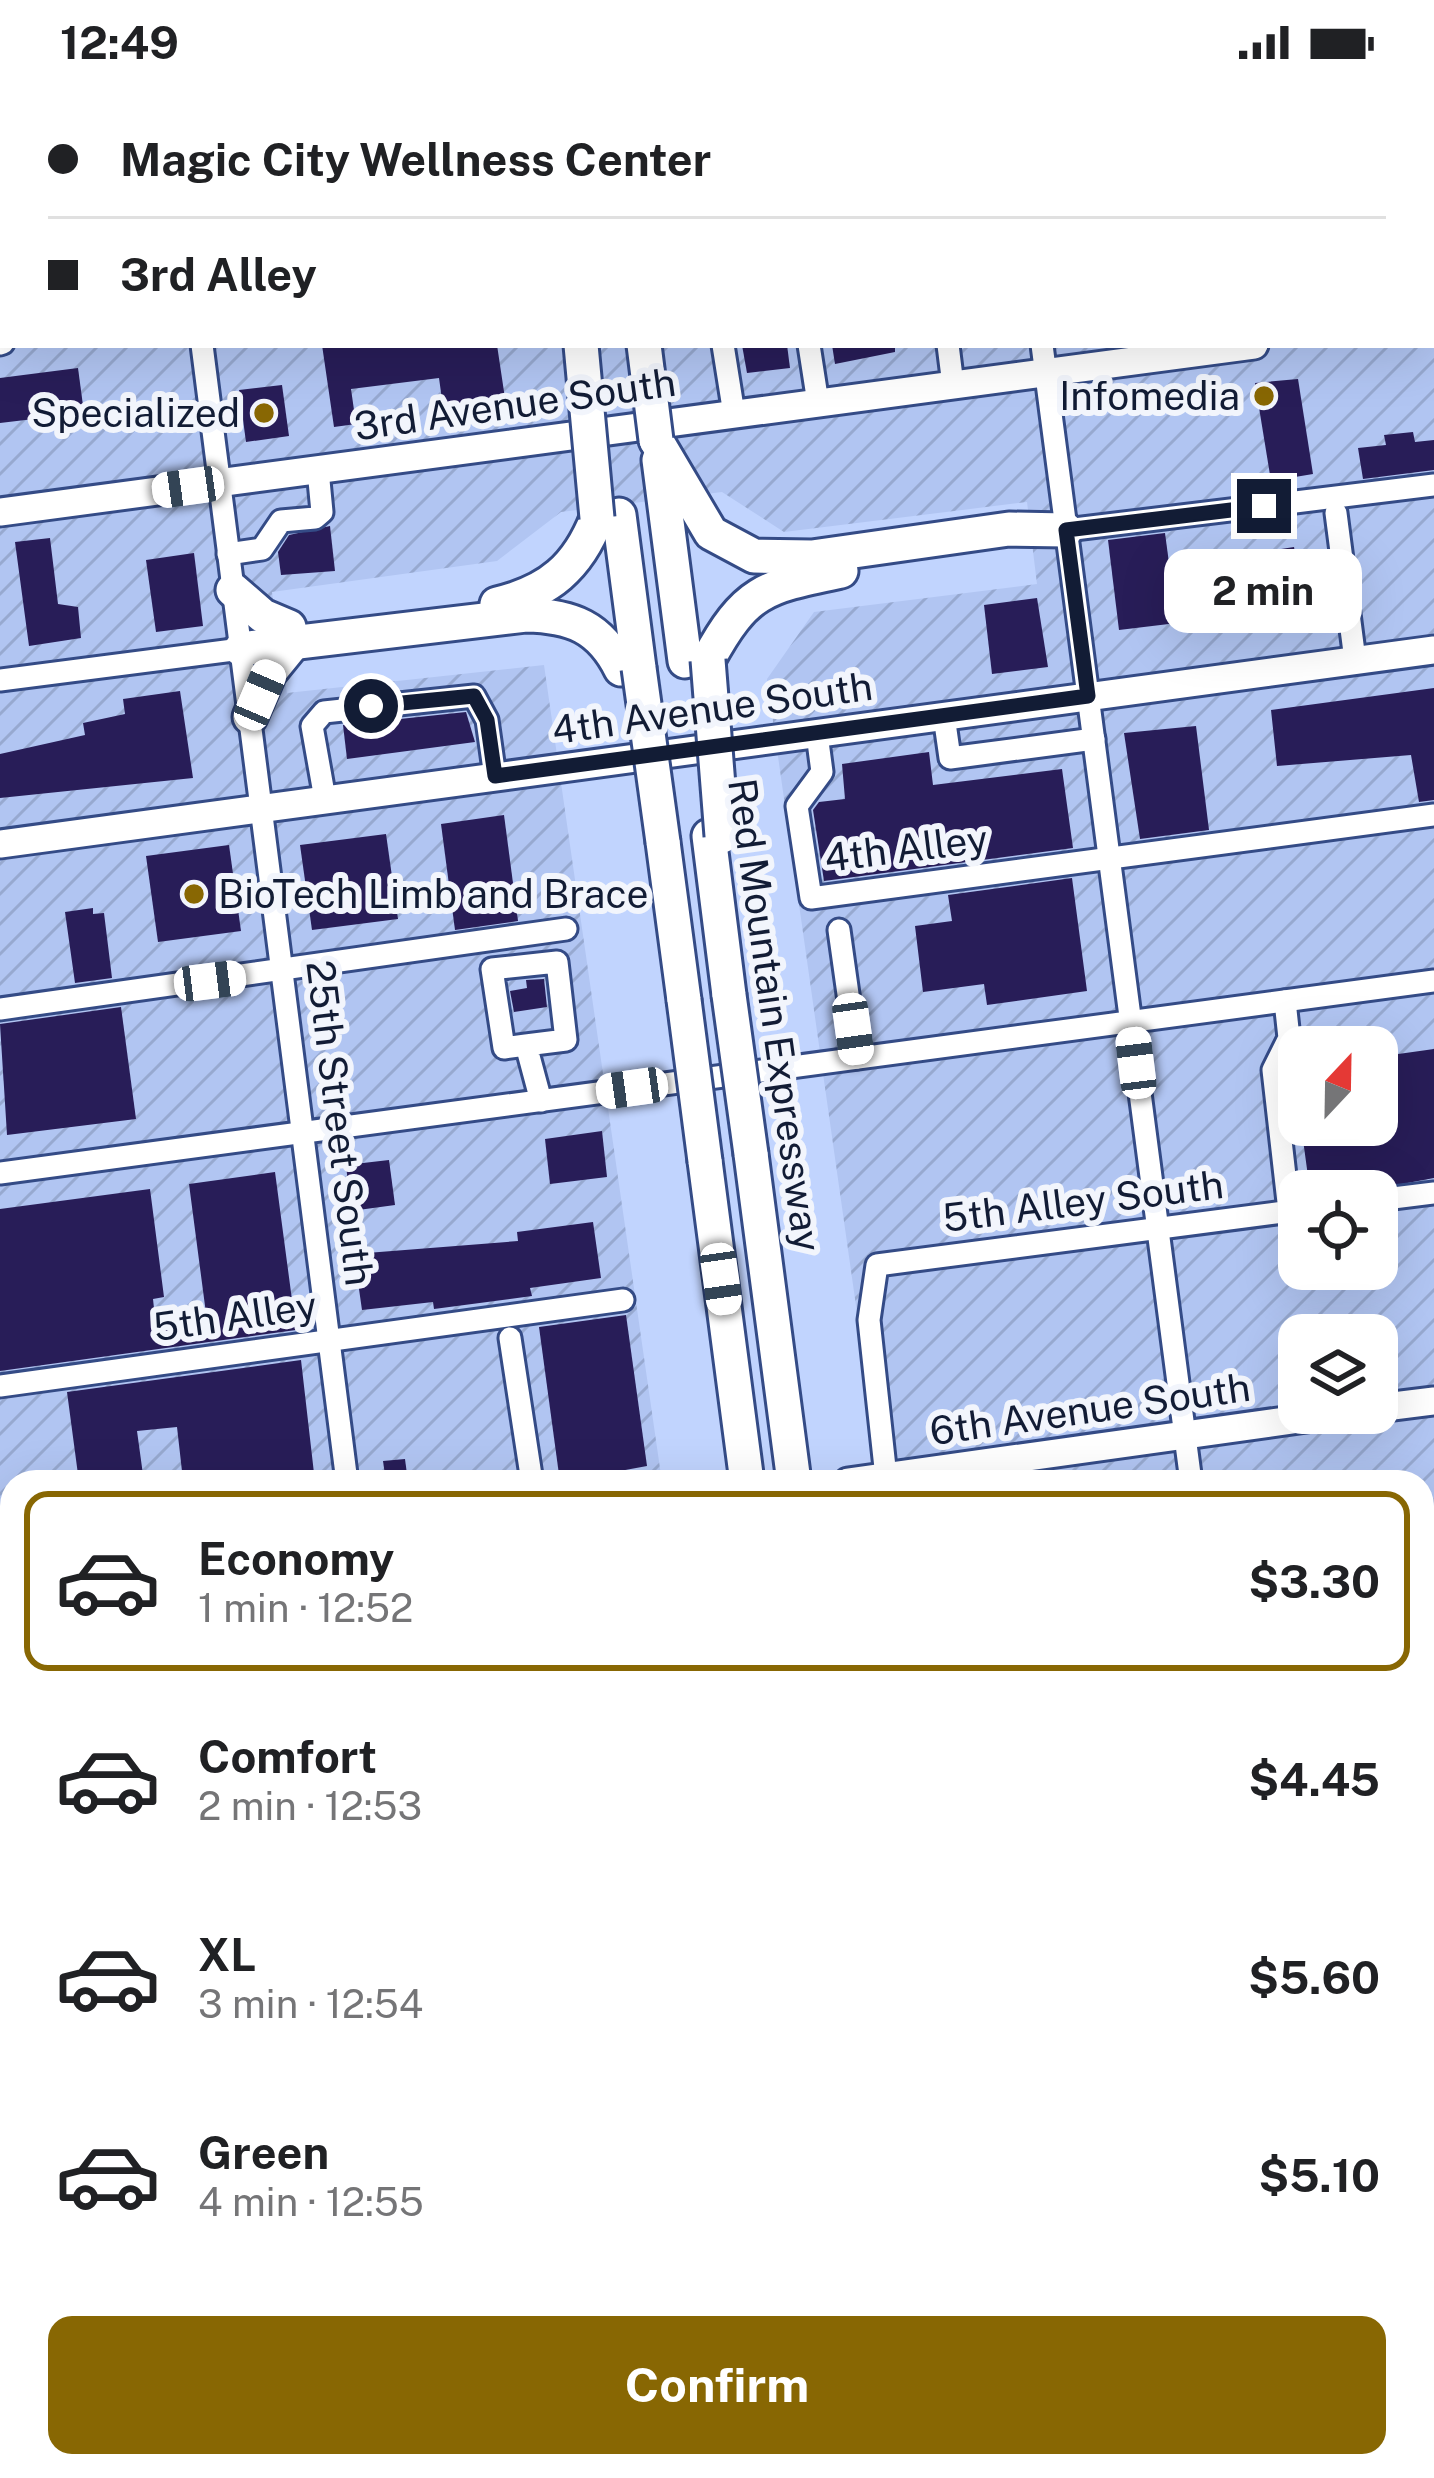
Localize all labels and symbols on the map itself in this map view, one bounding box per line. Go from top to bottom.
street label: 3rd Avenue South [351,359,679,449]
place label: Infomedia [1059,373,1240,419]
marker: Infomedia [1251,383,1277,409]
place label: Specialized [31,390,240,436]
marker: Specialized [251,400,277,426]
car [150,464,226,510]
route end [1237,479,1291,533]
callout: 2 min [1165,548,1363,632]
car [229,655,291,735]
street label: 4th Avenue South [549,663,875,753]
route start [344,679,398,733]
street label: Red Mountain Expressway [719,776,831,1254]
street label: 4th Alley [822,815,990,881]
place label: BioTech Limb and Brace [218,871,649,917]
marker: BioTech Limb and Brace [181,881,207,907]
street label: 25th Street South [297,958,383,1288]
car [172,959,248,1003]
car [830,991,876,1067]
car [1114,1025,1158,1101]
north arrow [1278,1026,1398,1146]
car [594,1065,670,1111]
street label: 5th Alley South [940,1161,1226,1241]
car [698,1241,744,1317]
street label: 5th Alley [150,1282,320,1350]
street label: 6th Avenue South [927,1364,1253,1454]

